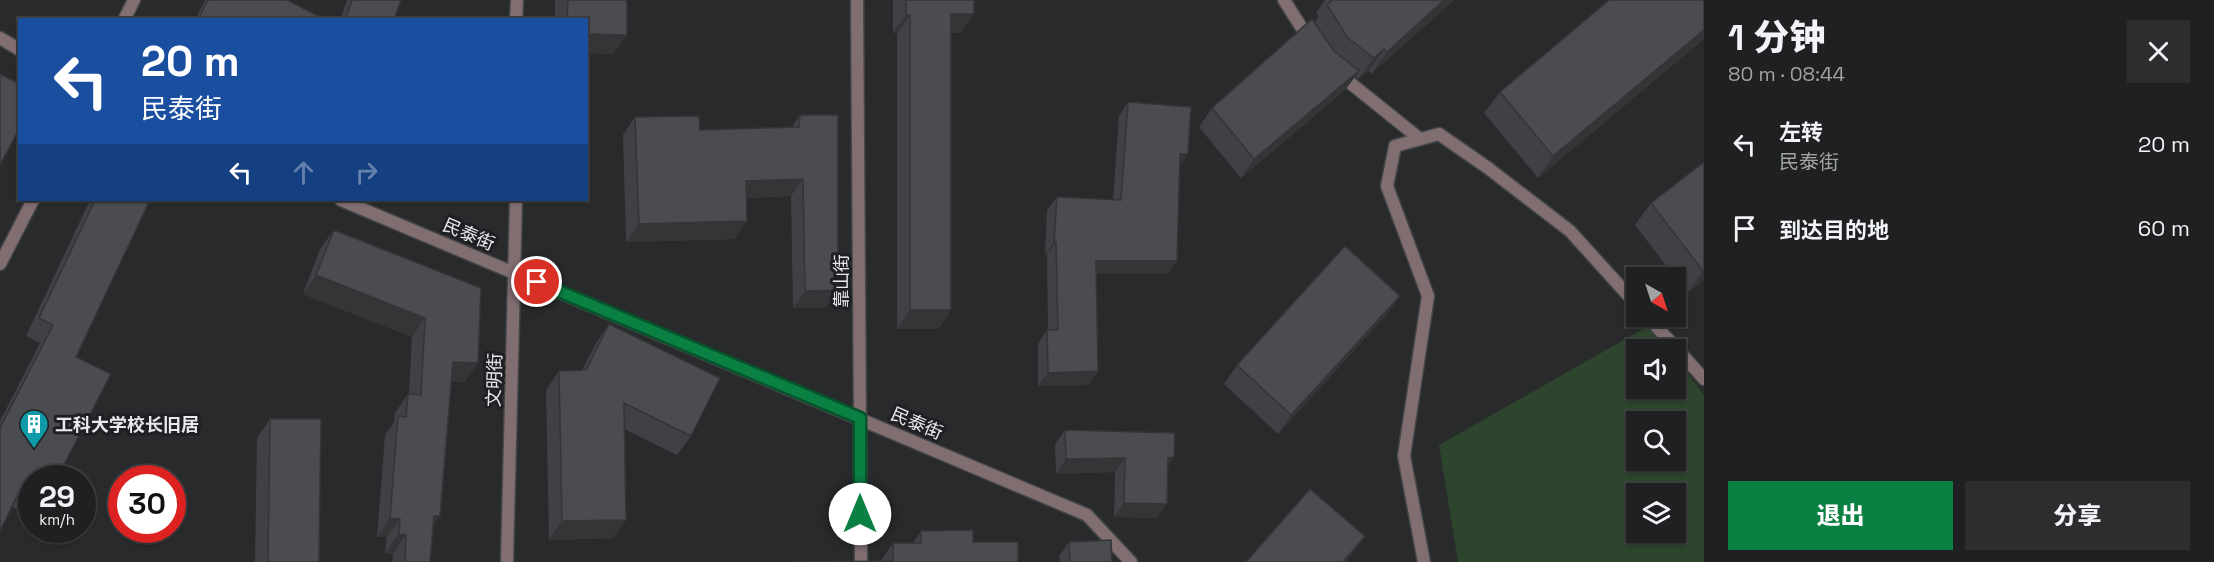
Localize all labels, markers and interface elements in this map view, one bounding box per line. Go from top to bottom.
text: 1 分钟 [1728,15,1825,61]
button: close [2127,20,2190,83]
text: 20 m [141,35,240,88]
icon: left [42,42,120,120]
text: 80 m · 08:44 [1728,61,1845,87]
text: 民泰街 [141,91,222,126]
text: 左转 [1779,118,1823,146]
icon: left [1728,128,1761,161]
text: 20 m [2138,130,2190,158]
text: 民泰街 [1779,149,1839,175]
icon: left [224,156,257,189]
icon: ahead [287,156,320,189]
icon: right [350,156,383,189]
icon: arrive [1728,212,1761,245]
street label: 民泰街 [440,213,498,255]
text: 60 m [2138,214,2190,242]
text: 到达目的地 [1779,216,1889,244]
street label: 靠山街 [830,254,853,308]
pin [511,256,562,307]
icon: arrive [520,265,553,298]
north arrow [1626,267,1686,327]
map controls [1626,267,1686,543]
button: sound [1626,339,1686,399]
street label: 文明街 [482,353,506,407]
street label: 民泰街 [888,402,946,444]
building icon: 工科大学校长旧居 [18,408,50,450]
button: search [1626,411,1686,471]
place label: 工科大学校长旧居 [55,413,199,436]
speed limit sign: 30 [108,465,186,543]
text: 29 [39,477,75,516]
button: 退出 [1728,481,1953,550]
button: 分享 [1965,481,2190,550]
position arrow [828,482,892,546]
button: layers [1626,483,1686,543]
text: km/h [39,510,75,529]

